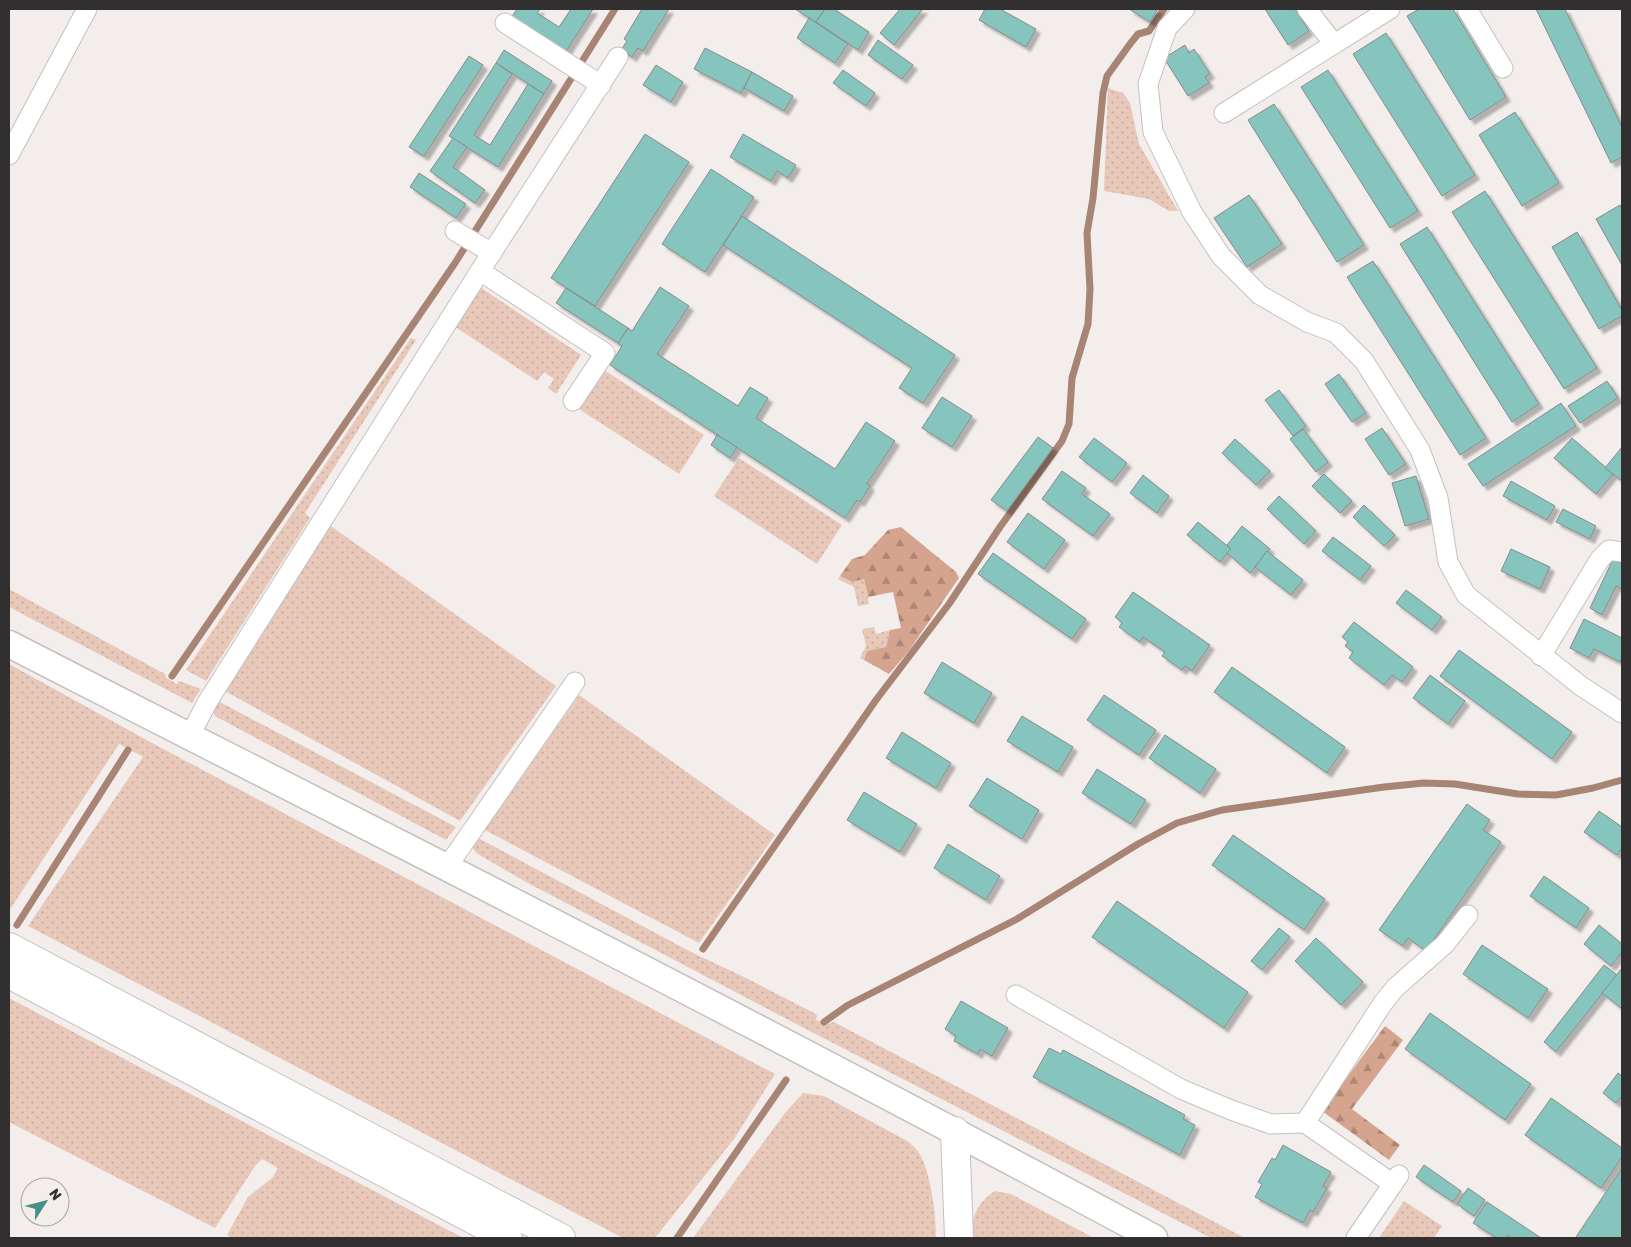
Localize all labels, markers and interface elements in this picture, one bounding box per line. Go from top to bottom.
north arrow [20,1177,70,1227]
text: N [45,1186,65,1204]

